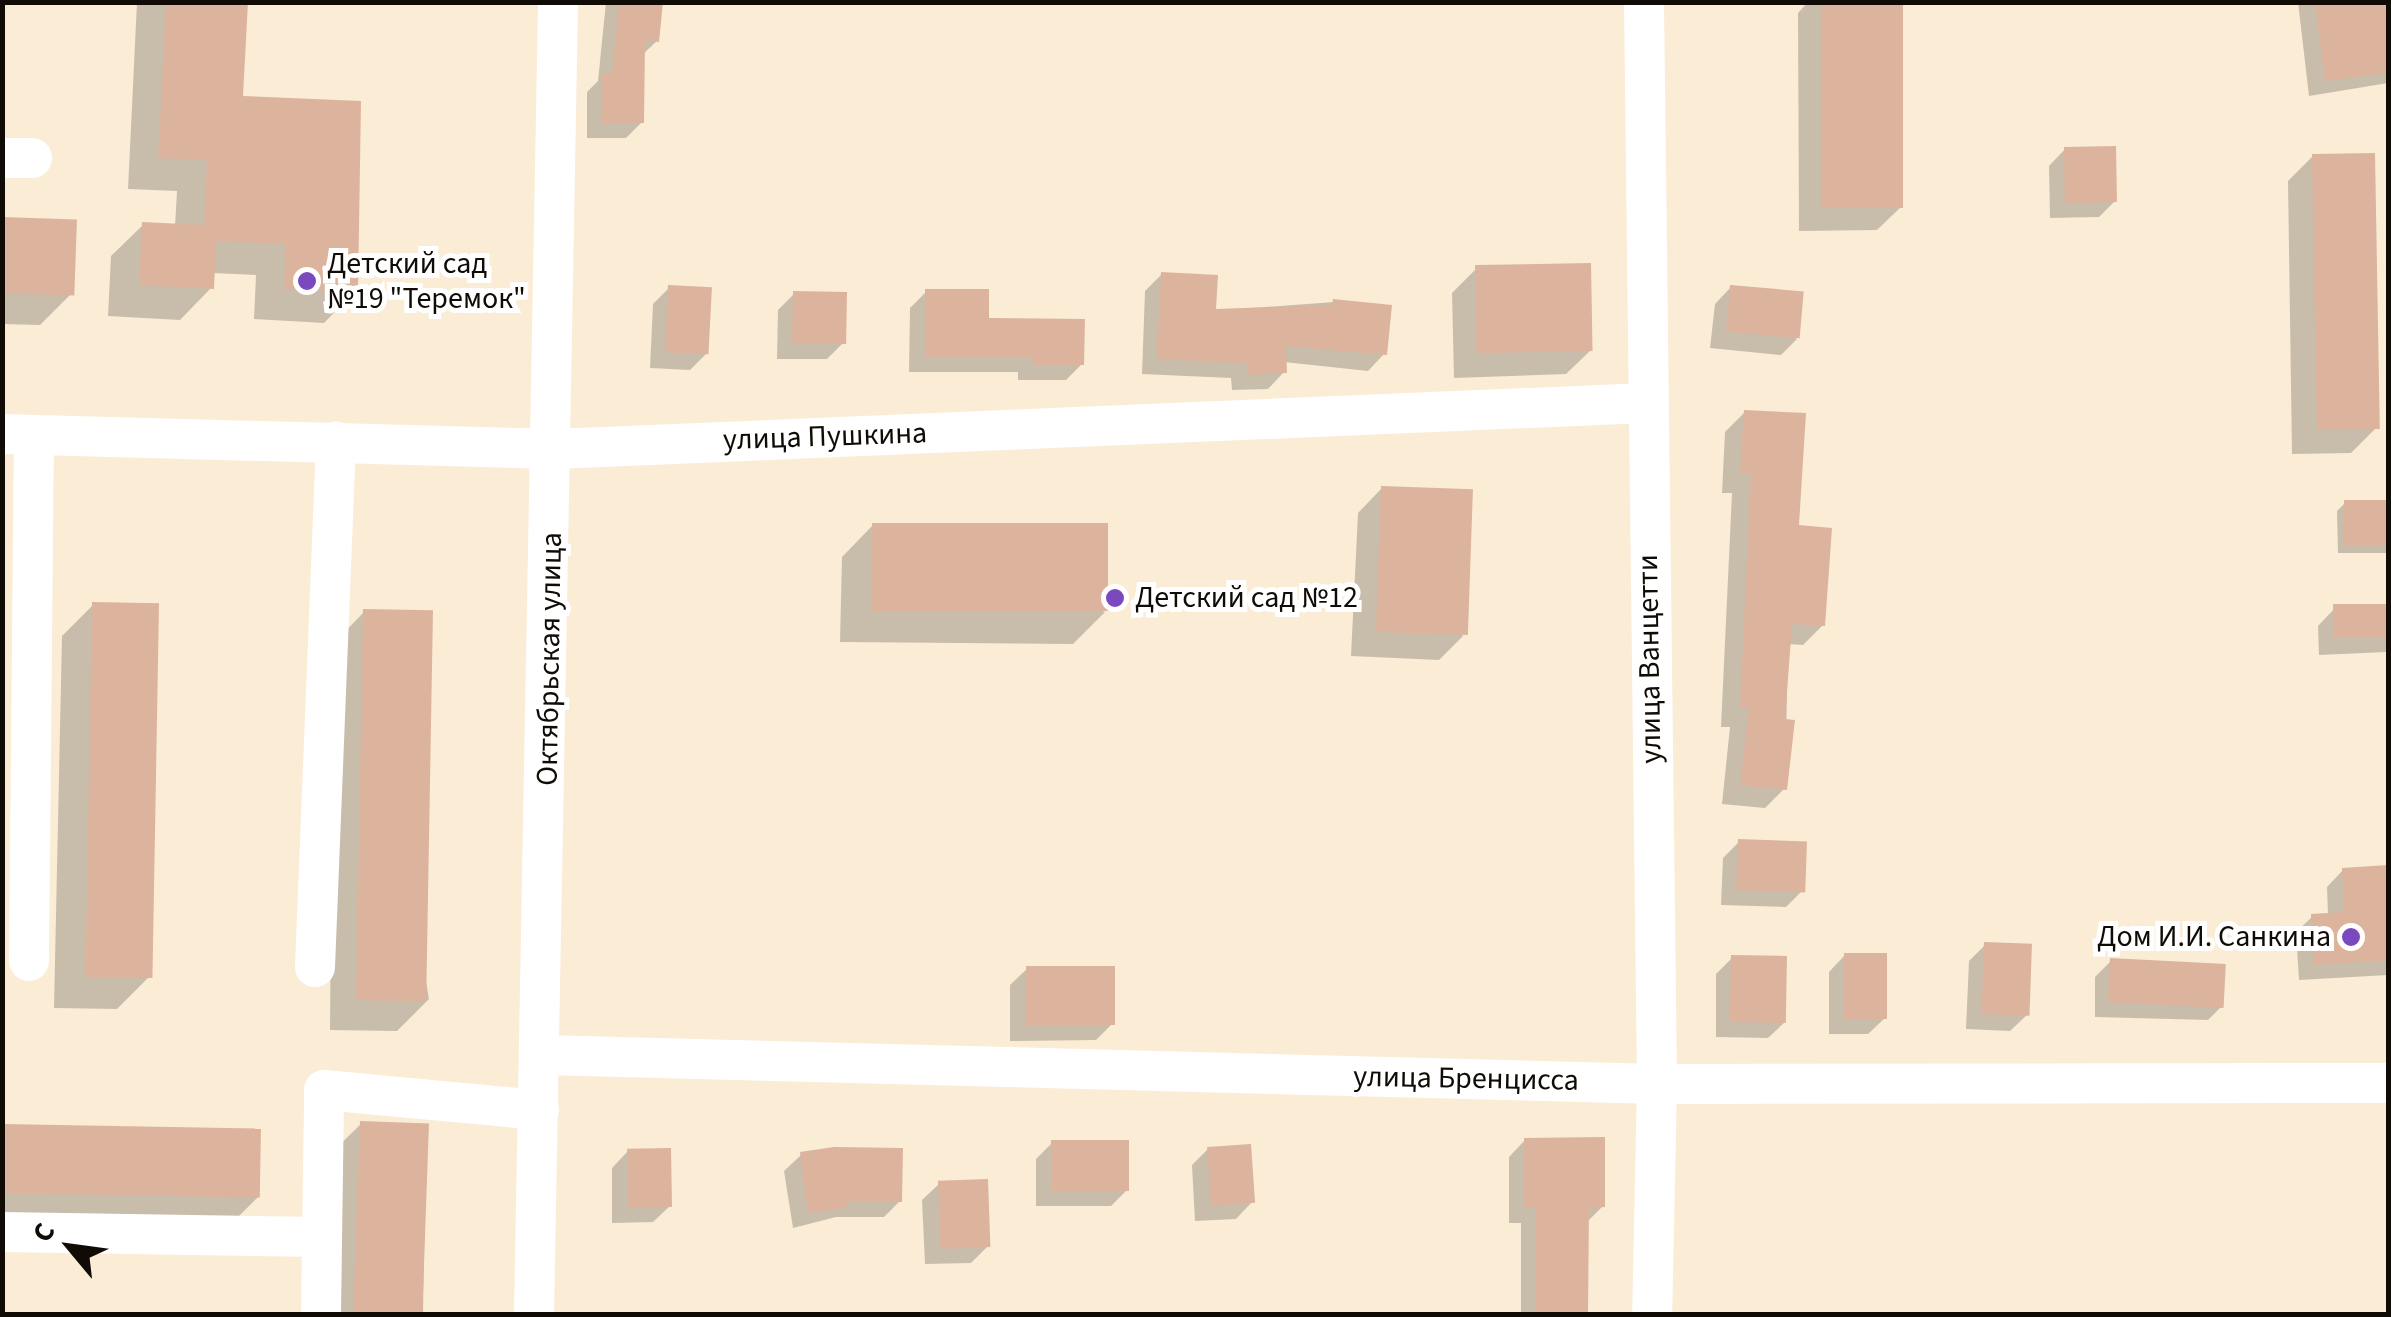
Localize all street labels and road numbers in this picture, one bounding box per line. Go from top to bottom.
street label: улица Пушкина [722,415,928,459]
street label: Октябрьская улица [530,532,570,786]
street label: улица Ванцетти [1630,554,1670,764]
street label: улица Бренцисса [1353,1059,1579,1099]

